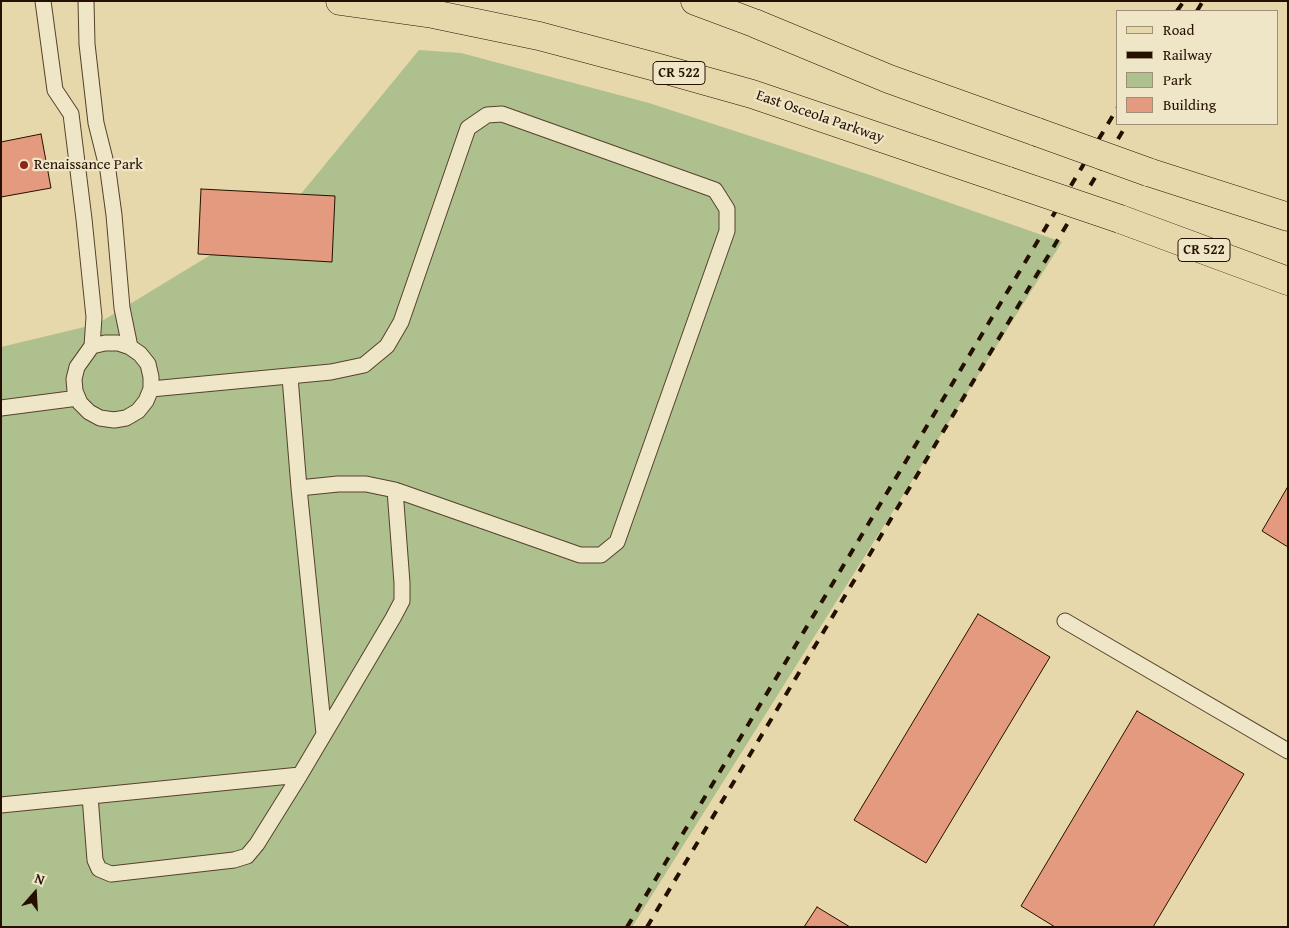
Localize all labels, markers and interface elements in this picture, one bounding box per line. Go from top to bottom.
legend [1116,10,1279,125]
text: Road [1163,19,1194,40]
text: Railway [1163,44,1212,65]
road number: CR 522 [653,62,705,84]
text: Park [1163,69,1192,90]
street label: East Osceola Parkway [754,87,886,147]
text: Building [1163,94,1216,115]
place label: Renaissance Park [34,156,143,174]
marker: Renaissance Park [18,159,30,171]
road number: CR 522 [1178,238,1230,262]
north arrow [10,868,60,918]
text: N [32,868,48,890]

